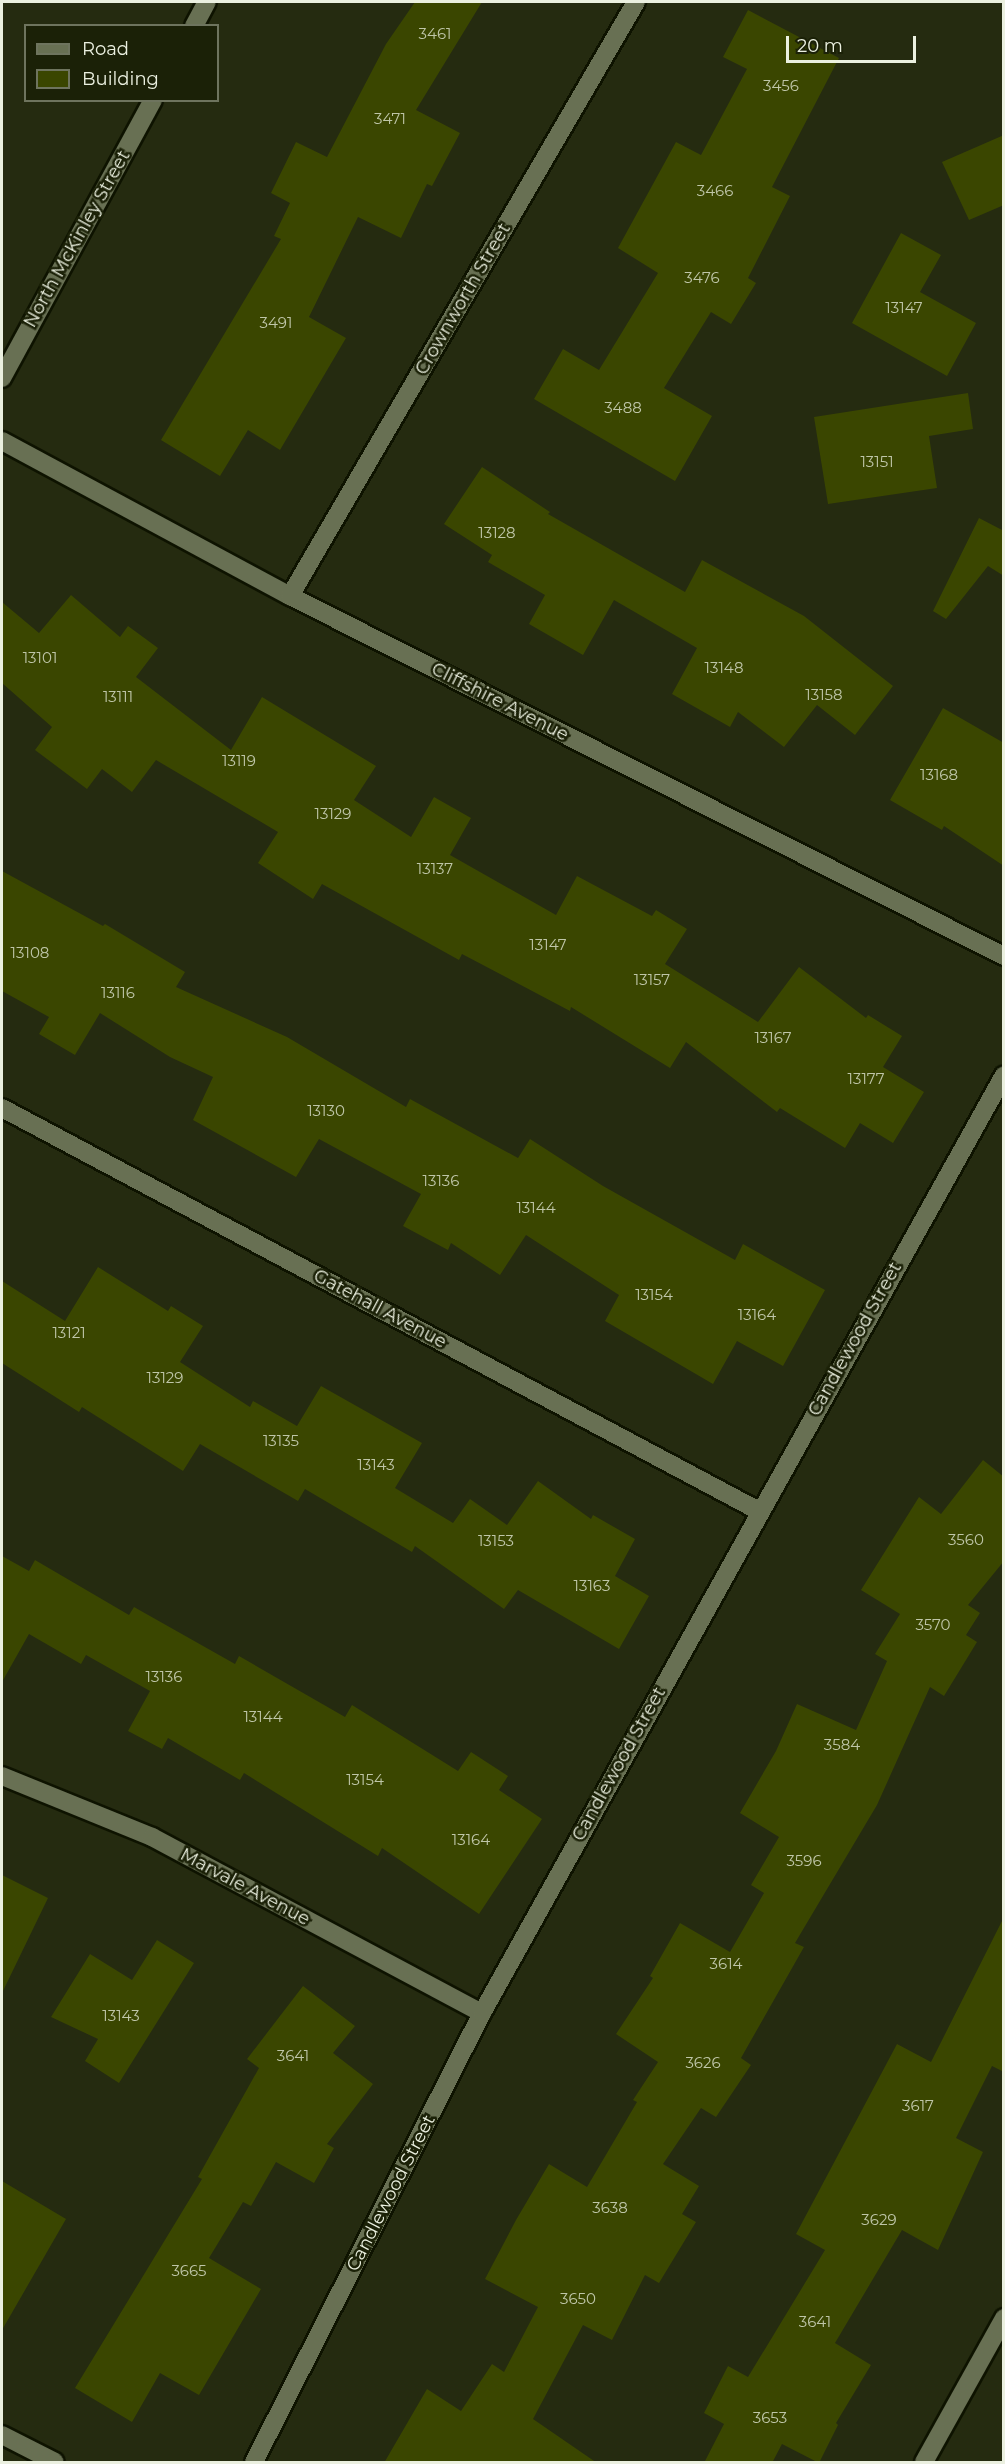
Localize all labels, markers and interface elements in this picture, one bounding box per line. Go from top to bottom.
legend [24,24,219,102]
scale bar [789,24,920,62]
house number: 3461 [419,25,451,43]
text: 20 m [797,35,843,57]
text: Road [82,38,129,60]
text: Building [82,68,159,90]
house number: 3456 [763,77,799,95]
house number: 3471 [374,110,406,128]
street label: North McKinley Street [19,147,135,331]
house number: 3466 [697,182,733,200]
street label: Crownworth Street [411,219,515,379]
house number: 3476 [684,269,720,287]
house number: 13147 [885,299,923,317]
house number: 3491 [260,314,292,332]
house number: 3488 [604,399,642,417]
house number: 13151 [860,453,894,471]
house number: 13128 [478,524,516,542]
house number: 13101 [23,649,57,667]
street label: Cliffshire Avenue [428,658,572,746]
house number: 13148 [705,659,743,677]
house number: 13158 [805,686,843,704]
house number: 13111 [103,688,133,706]
house number: 13119 [222,752,256,770]
house number: 13168 [920,766,958,784]
house number: 13129 [315,805,351,823]
house number: 13137 [417,860,453,878]
house number: 13147 [529,936,567,954]
house number: 13108 [11,944,49,962]
house number: 13157 [634,971,670,989]
house number: 13116 [101,984,135,1002]
house number: 13167 [754,1029,792,1047]
house number: 13177 [848,1070,884,1088]
house number: 13130 [307,1102,345,1120]
house number: 13136 [423,1172,459,1190]
house number: 13144 [516,1199,556,1217]
street label: Candlewood Street [804,1258,906,1420]
street label: Gatehall Avenue [310,1265,450,1353]
house number: 13154 [635,1286,673,1304]
house number: 13164 [738,1306,776,1324]
house number: 13121 [52,1324,86,1342]
house number: 13129 [147,1369,183,1387]
house number: 13135 [263,1432,299,1450]
house number: 13143 [357,1456,395,1474]
house number: 3560 [948,1531,984,1549]
house number: 13153 [478,1532,514,1550]
house number: 13163 [574,1577,610,1595]
house number: 3570 [915,1616,951,1634]
house number: 13136 [146,1668,182,1686]
street label: Candlewood Street [568,1683,670,1845]
house number: 13144 [243,1708,283,1726]
house number: 3584 [824,1736,860,1754]
house number: 13154 [346,1771,384,1789]
house number: 13164 [452,1831,490,1849]
street label: Marvale Avenue [176,1844,314,1930]
house number: 3596 [786,1852,822,1870]
house number: 3614 [710,1955,742,1973]
house number: 13143 [102,2007,140,2025]
house number: 3641 [277,2047,309,2065]
house number: 3626 [685,2054,721,2072]
house number: 3617 [902,2097,934,2115]
street label: Candlewood Street [342,2111,440,2275]
house number: 3638 [592,2199,628,2217]
house number: 3629 [861,2211,897,2229]
house number: 3665 [171,2262,207,2280]
house number: 3650 [560,2290,596,2308]
house number: 3641 [799,2313,831,2331]
house number: 3653 [753,2409,787,2427]

